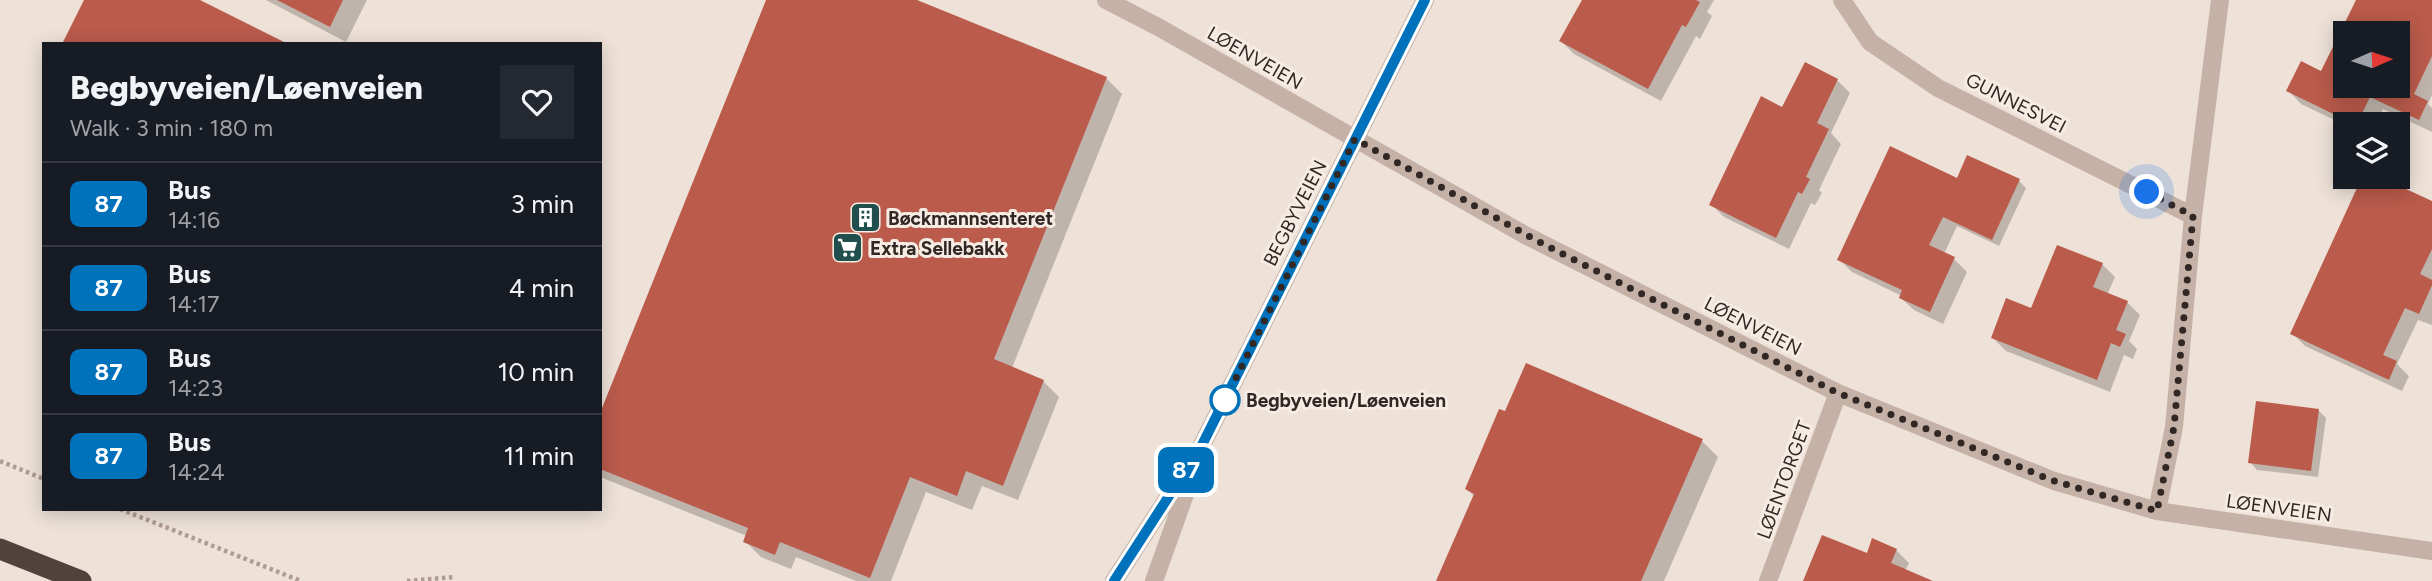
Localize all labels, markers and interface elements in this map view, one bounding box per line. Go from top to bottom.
street label: LØENVEIEN [1203,21,1307,95]
north arrow [2333,21,2410,98]
map controls [2333,21,2410,189]
button: heart [500,65,574,139]
text: Begbyveien/Løenveien [70,68,423,107]
street label: GUNNESVEI [1962,68,2070,138]
button: layers [2333,112,2410,189]
text: Walk · 3 min · 180 m [70,114,273,142]
street label: BEGBYVEIEN [1258,156,1332,270]
text: Bus [168,174,211,206]
your location [2129,174,2164,209]
text: 3 min [511,188,574,220]
text: 87 [94,189,123,218]
building icon: Bøckmannsenteret [848,201,882,235]
text: 14:16 [168,206,220,234]
place label: Bøckmannsenteret [888,207,1053,230]
supermarket icon: Extra Sellebakk [830,231,864,265]
place label: Extra Sellebakk [870,237,1005,260]
text: Bus [168,258,211,290]
text: 4 min [509,272,574,304]
text: 87 [94,273,123,302]
text: 14:17 [168,290,219,318]
street label: LØENVEIEN [1700,292,1806,360]
text: Bus [168,342,211,374]
text: 10 min [498,356,574,388]
text: 87 [94,357,123,386]
text: 14:23 [168,374,223,402]
marker: Begbyveien/Løenveien [1210,385,1240,415]
place label: Begbyveien/Løenveien [1246,389,1446,412]
street label: LØENTORGET [1752,417,1816,542]
text: Bus [168,426,211,458]
text: 11 min [503,440,574,472]
text: 87 [94,441,123,470]
line badge: 87 [1154,447,1218,493]
text: 87 [1172,455,1200,484]
text: 14:24 [168,458,225,486]
street label: LØENVEIEN [2225,489,2333,527]

